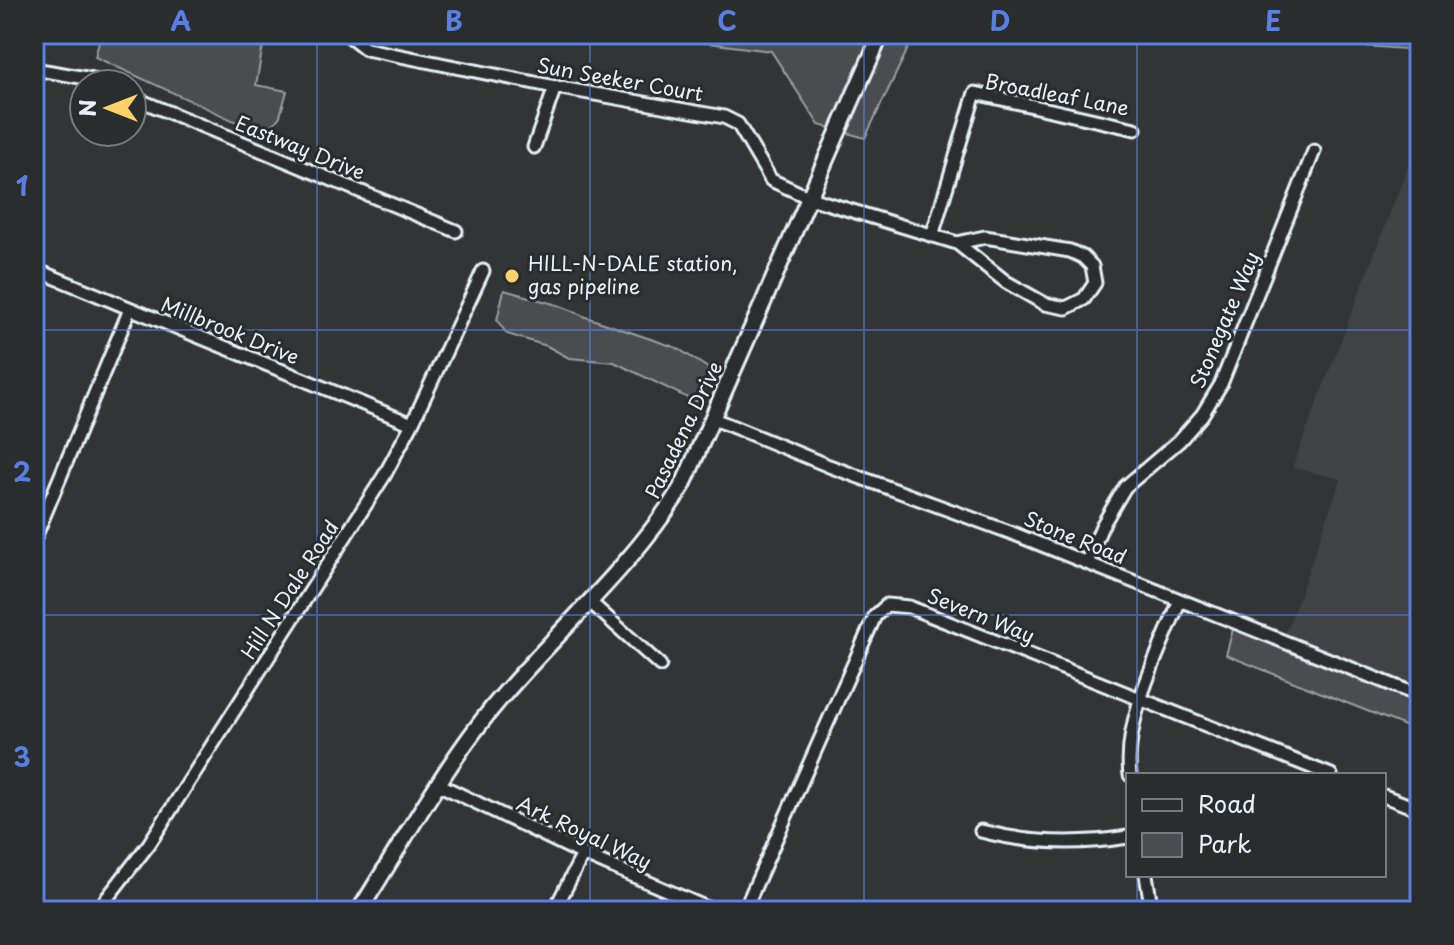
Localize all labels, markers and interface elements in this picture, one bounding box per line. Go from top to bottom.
text: A [171,1,191,40]
text: B [445,1,463,40]
text: C [717,1,737,40]
text: D [990,1,1010,40]
text: E [1265,1,1281,40]
street label: Sun Seeker Court [535,50,706,108]
street label: Broadleaf Lane [983,65,1132,123]
north arrow [68,68,148,148]
text: N [70,99,103,117]
street label: Eastway Drive [231,107,370,187]
text: 1 [16,166,28,205]
street label: Stonegate Way [1182,247,1266,393]
place label: HILL-N-DALE station, gas pipeline [528,248,738,301]
marker: HILL-N-DALE station, gas pipeline [503,267,521,285]
street label: Millbrook Drive [157,289,304,371]
street label: Pasadena Drive [637,356,729,503]
text: 2 [13,452,31,491]
street label: Stone Road [1020,503,1131,571]
street label: Hill N Dale Road [233,514,345,665]
street label: Severn Way [923,580,1040,650]
text: 3 [13,737,31,776]
legend [1126,773,1386,877]
text: Road [1198,785,1256,821]
street label: Ark Royal Way [512,788,657,877]
text: Park [1198,825,1252,861]

